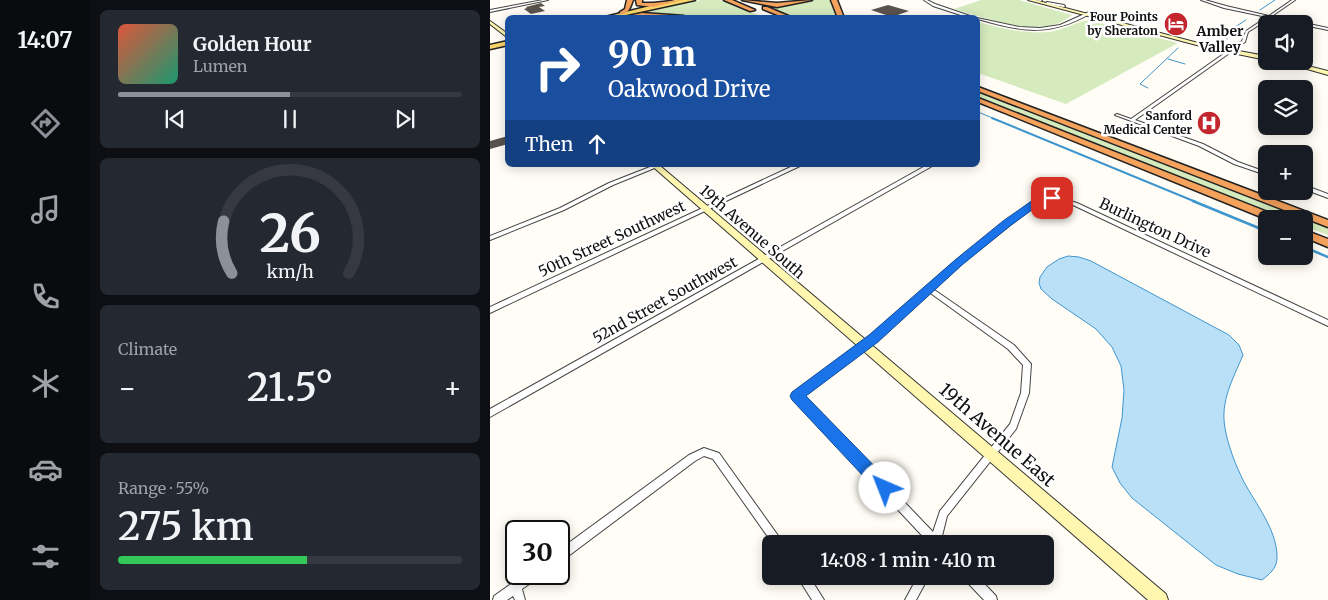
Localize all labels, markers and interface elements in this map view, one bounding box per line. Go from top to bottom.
place label: Four Points by Sheraton [1087,9,1158,38]
hotel icon: Four Points by Sheraton [1163,11,1189,37]
map controls [1258,15,1313,265]
button: sound [1258,15,1313,70]
district label: Amber Valley [1196,22,1244,56]
text: 14:07 [17,26,73,54]
text: Golden Hour [193,32,312,56]
text: 90 m [608,32,696,76]
icon: right [525,35,590,100]
text: Lumen [193,56,247,76]
text: Oakwood Drive [608,75,771,103]
button: layers [1258,80,1313,135]
icon: previous [161,105,189,133]
icon: pause [276,105,304,133]
icon: next [391,105,419,133]
icon: directions [28,106,63,141]
place label: Sanford Medical Center [1103,108,1193,137]
hospital icon: Sanford Medical Center [1196,110,1222,136]
icon: ahead [583,130,611,158]
text: Then [525,132,573,156]
button: + [1258,145,1313,200]
pin [1031,177,1073,219]
street label: 19th Avenue South [696,181,809,283]
icon: arrive [1038,184,1066,212]
icon: music [28,192,63,227]
street label: Burlington Drive [1096,193,1214,262]
street label: 50th Street Southwest [535,196,689,281]
text: 26 [259,201,321,266]
button: − [1258,210,1313,265]
street label: 52nd Street Southwest [589,252,740,347]
text: km/h [266,260,314,283]
icon: phone [28,279,63,314]
text: Climate [118,339,177,359]
text: 21.5° [247,364,333,411]
icon: climate [28,366,63,401]
text: − [118,370,137,406]
text: + [443,370,462,406]
street label: 19th Avenue East [935,378,1060,491]
icon: car [28,452,63,487]
position arrow [858,461,910,513]
text: Range · 55% [118,478,209,498]
text: 275 km [118,503,254,550]
speed limit sign: 30 [505,520,570,585]
icon: filters [28,539,63,574]
text: 14:08 · 1 min · 410 m [820,548,996,572]

